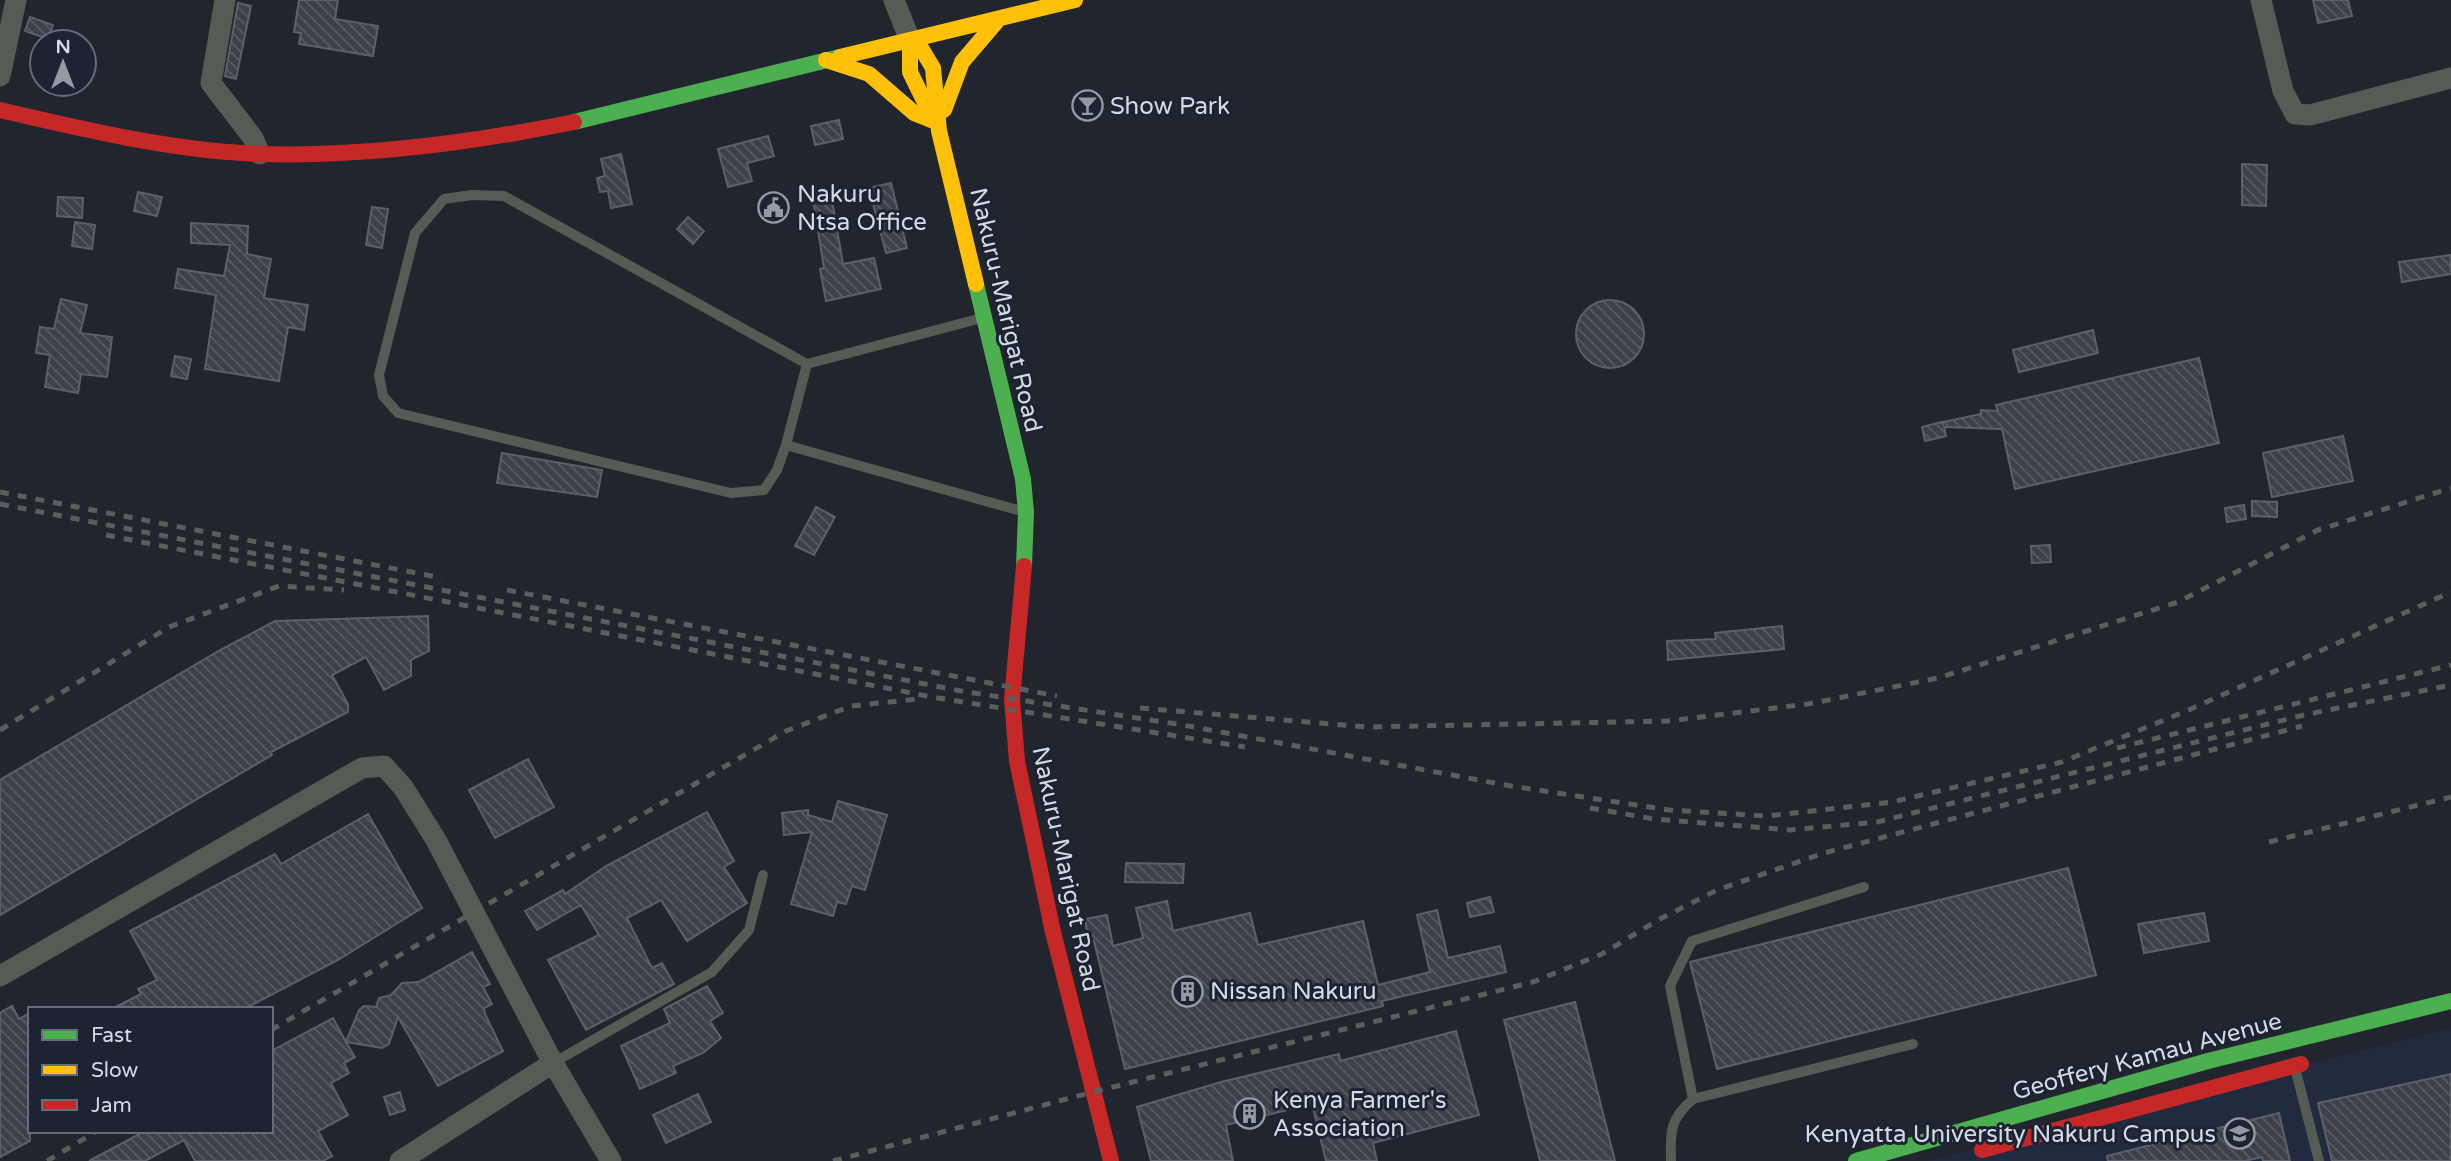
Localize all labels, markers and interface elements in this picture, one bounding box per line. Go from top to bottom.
north arrow [28,28,98,98]
text: N [55,36,71,58]
bar icon: Show Park [1070,89,1104,123]
place label: Show Park [1110,92,1230,121]
place label: Nakuru Ntsa Office [797,180,927,237]
street label: Nakuru-Marigat Road [963,185,1048,435]
public building icon: Nakuru Ntsa Office [757,191,791,225]
street label: Nakuru-Marigat Road [1025,744,1106,994]
building icon: Nissan Nakuru [1170,974,1204,1008]
place label: Nissan Nakuru [1210,977,1377,1006]
legend [28,1007,273,1133]
street label: Geoffery Kamau Avenue [2009,1007,2285,1106]
text: Fast [91,1023,132,1048]
text: Slow [91,1058,139,1083]
place label: Kenya Farmer's Association [1273,1086,1447,1143]
text: Jam [91,1093,132,1118]
building icon: Kenya Farmer's Association [1233,1097,1267,1131]
school or university icon: Kenyatta University Nakuru Campus [2222,1117,2256,1151]
place label: Kenyatta University Nakuru Campus [1805,1120,2216,1149]

